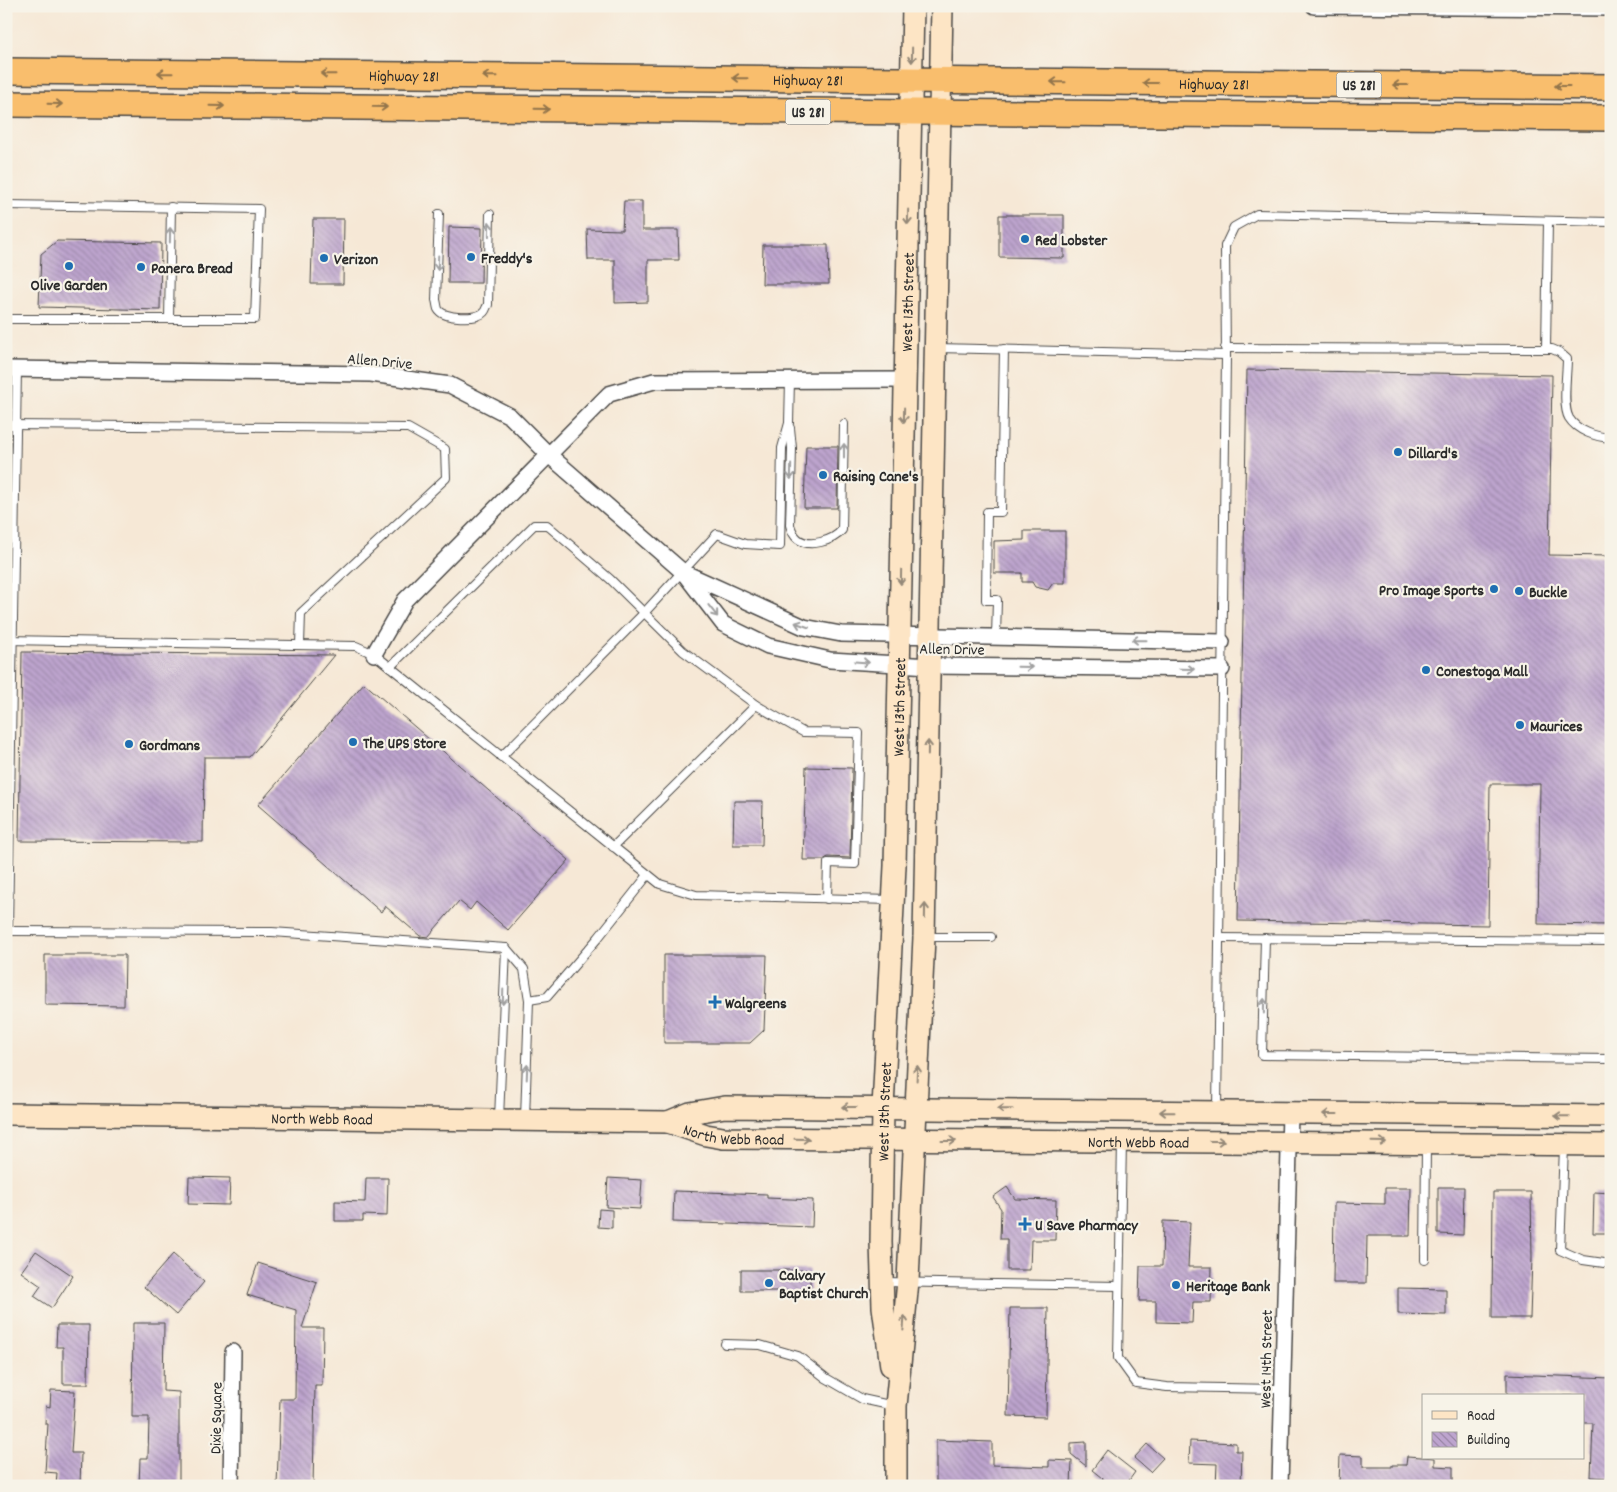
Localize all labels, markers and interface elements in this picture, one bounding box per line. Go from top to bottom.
one-way arrow [907,46,917,63]
street label: Highway 281 [369,66,439,89]
one-way arrow [158,68,174,78]
one-way arrow [320,69,336,79]
street label: Highway 281 [773,70,843,93]
one-way arrow [483,71,499,81]
road number: US 281 [1336,72,1382,98]
one-way arrow [733,74,749,83]
street label: Highway 281 [1179,74,1249,97]
one-way arrow [1051,77,1067,87]
one-way arrow [1142,78,1158,88]
one-way arrow [1392,80,1408,90]
one-way arrow [1554,82,1570,91]
one-way arrow [46,99,63,109]
road number: US 281 [786,100,830,124]
one-way arrow [209,101,225,111]
one-way arrow [372,102,388,112]
one-way arrow [534,104,550,114]
one-way arrow [903,209,913,225]
one-way arrow [485,221,494,237]
one-way arrow [166,228,175,244]
place label: Red Lobster [1035,230,1108,253]
marker: Red Lobster [1019,233,1031,245]
place label: Freddy's [481,248,533,271]
place label: Verizon [334,249,378,272]
marker: Freddy's [465,251,477,263]
marker: Verizon [318,252,330,264]
street label: West 13th Street [897,252,922,352]
one-way arrow [433,254,442,270]
place label: Panera Bread [151,258,233,281]
marker: Olive Garden [63,260,75,272]
marker: Panera Bread [135,261,147,273]
place label: Olive Garden [31,275,107,298]
street label: Allen Drive [346,348,413,377]
one-way arrow [899,406,909,423]
one-way arrow [839,443,849,460]
place label: Dillard's [1408,443,1458,466]
marker: Dillard's [1392,446,1404,458]
one-way arrow [786,463,796,479]
place label: Raising Cane's [833,466,919,489]
marker: Raising Cane's [817,469,829,481]
one-way arrow [896,569,906,585]
place label: Pro Image Sports [1379,580,1484,603]
place label: Buckle [1529,582,1567,605]
marker: Pro Image Sports [1488,583,1500,595]
marker: Buckle [1513,585,1525,597]
one-way arrow [708,604,718,618]
one-way arrow [795,620,810,629]
one-way arrow [1131,635,1147,645]
street label: Allen Drive [919,638,985,663]
one-way arrow [854,657,870,666]
street label: West 13th Street [888,657,913,757]
place label: Conestoga Mall [1436,661,1528,684]
one-way arrow [1016,662,1032,672]
one-way arrow [1178,664,1195,674]
marker: Conestoga Mall [1420,664,1432,676]
place label: Maurices [1530,716,1583,739]
marker: Maurices [1514,719,1526,731]
place label: The UPS Store [363,733,446,756]
place label: Gordmans [139,735,201,758]
marker: The UPS Store [347,736,359,748]
marker: Gordmans [123,738,135,750]
one-way arrow [923,740,932,756]
one-way arrow [920,903,929,919]
one-way arrow [498,988,508,1005]
place label: Walgreens [725,993,787,1016]
marker: Walgreens [709,996,721,1008]
one-way arrow [1259,999,1268,1015]
street label: West 13th Street [873,1062,899,1161]
one-way arrow [522,1064,531,1080]
one-way arrow [913,1065,922,1081]
one-way arrow [841,1102,858,1112]
one-way arrow [997,1104,1013,1114]
one-way arrow [1159,1107,1176,1117]
street label: North Webb Road [271,1108,373,1132]
one-way arrow [1322,1109,1338,1118]
one-way arrow [1554,1111,1570,1121]
street label: North Webb Road [680,1119,784,1152]
street label: North Webb Road [1088,1132,1189,1156]
one-way arrow [794,1134,810,1144]
one-way arrow [941,1136,957,1146]
one-way arrow [1208,1136,1225,1146]
one-way arrow [1371,1138,1387,1147]
place label: U Save Pharmacy [1035,1215,1139,1238]
marker: U Save Pharmacy [1019,1218,1031,1230]
place label: Calvary Baptist Church [779,1265,868,1306]
place label: Heritage Bank [1186,1276,1271,1299]
marker: Calvary Baptist Church [763,1277,775,1289]
marker: Heritage Bank [1170,1279,1182,1291]
street label: West 14th Street [1255,1310,1280,1408]
one-way arrow [899,1315,909,1331]
street label: Dixie Square [205,1382,230,1454]
legend [1422,1394,1584,1460]
text: Road [1467,1406,1495,1428]
text: Building [1467,1430,1510,1452]

